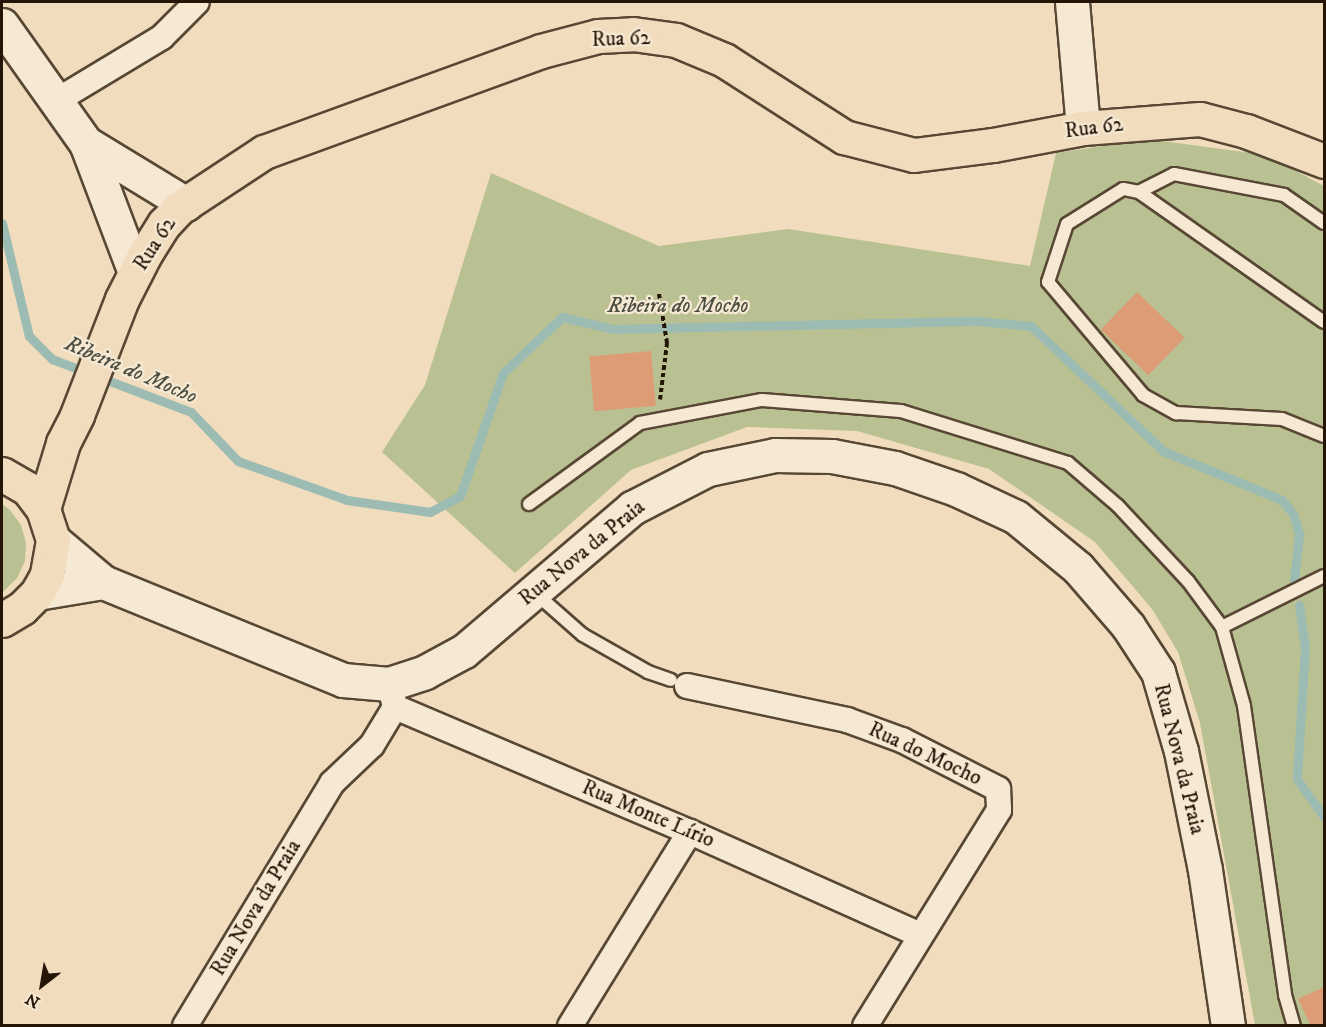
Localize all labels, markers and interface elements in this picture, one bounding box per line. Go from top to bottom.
street label: Rua 62 [591,25,651,53]
street label: Rua 62 [1063,112,1125,144]
street label: Rua 62 [128,212,182,276]
water label: Ribeira do Mocho [607,293,749,319]
water label: Ribeira do Mocho [61,330,201,410]
street label: Rua Nova da Praia [514,495,650,611]
street label: Rua Nova da Praia [1148,681,1210,837]
street label: Rua do Mocho [864,717,986,791]
street label: Rua Monte Lírio [578,775,718,853]
street label: Rua Nova da Praia [205,835,307,981]
north arrow [12,955,72,1015]
text: N [22,988,44,1012]

